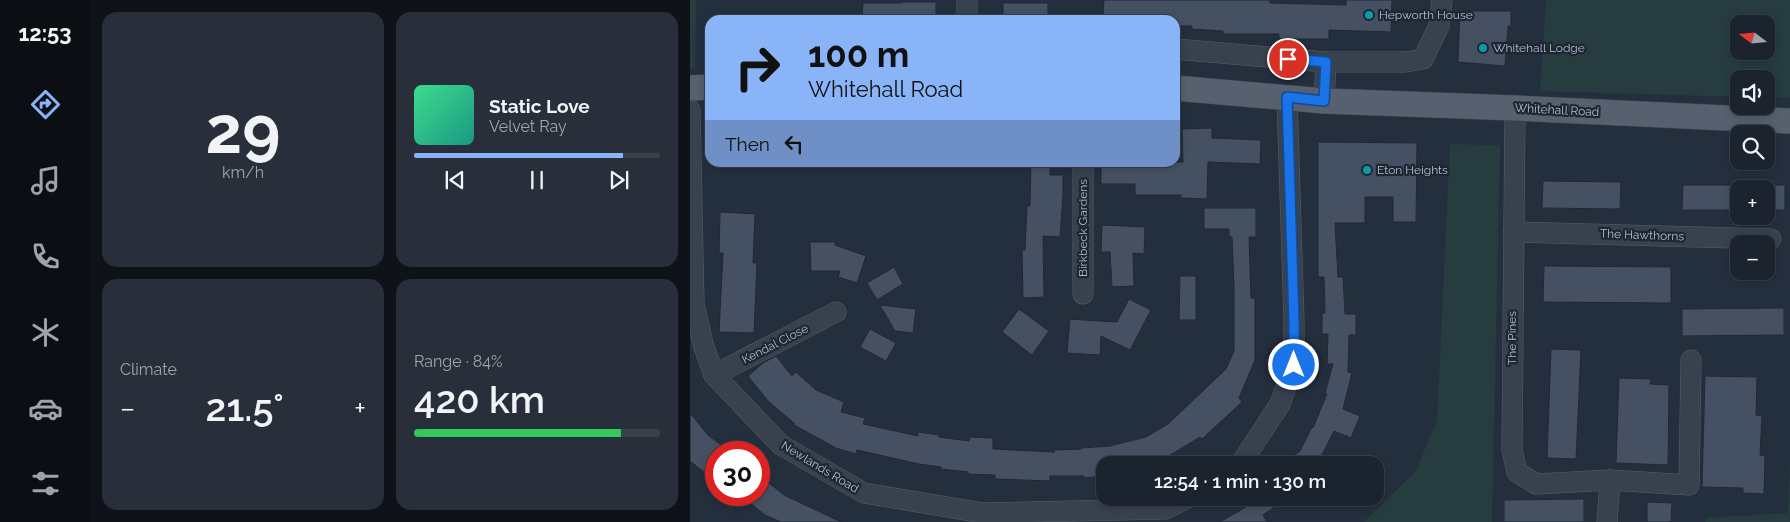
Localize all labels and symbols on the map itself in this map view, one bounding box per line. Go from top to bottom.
place label: Hepworth House [1379,8,1473,22]
marker: Hepworth House [1363,9,1375,21]
north arrow [1730,15,1775,60]
pin [1267,38,1309,80]
place label: Whitehall Lodge [1493,41,1585,55]
marker: Whitehall Lodge [1477,42,1489,54]
street label: Whitehall Road [1514,101,1600,119]
place label: Eton Heights [1377,163,1448,177]
marker: Eton Heights [1361,164,1373,176]
street label: Birkbeck Gardens [1076,179,1090,277]
street label: The Hawthorns [1600,227,1685,243]
street label: The Pines [1505,311,1519,365]
street label: Kendal Close [739,321,811,367]
position arrow [1267,338,1319,390]
street label: Newlands Road [779,438,861,496]
speed limit sign: 30 [705,441,770,506]

